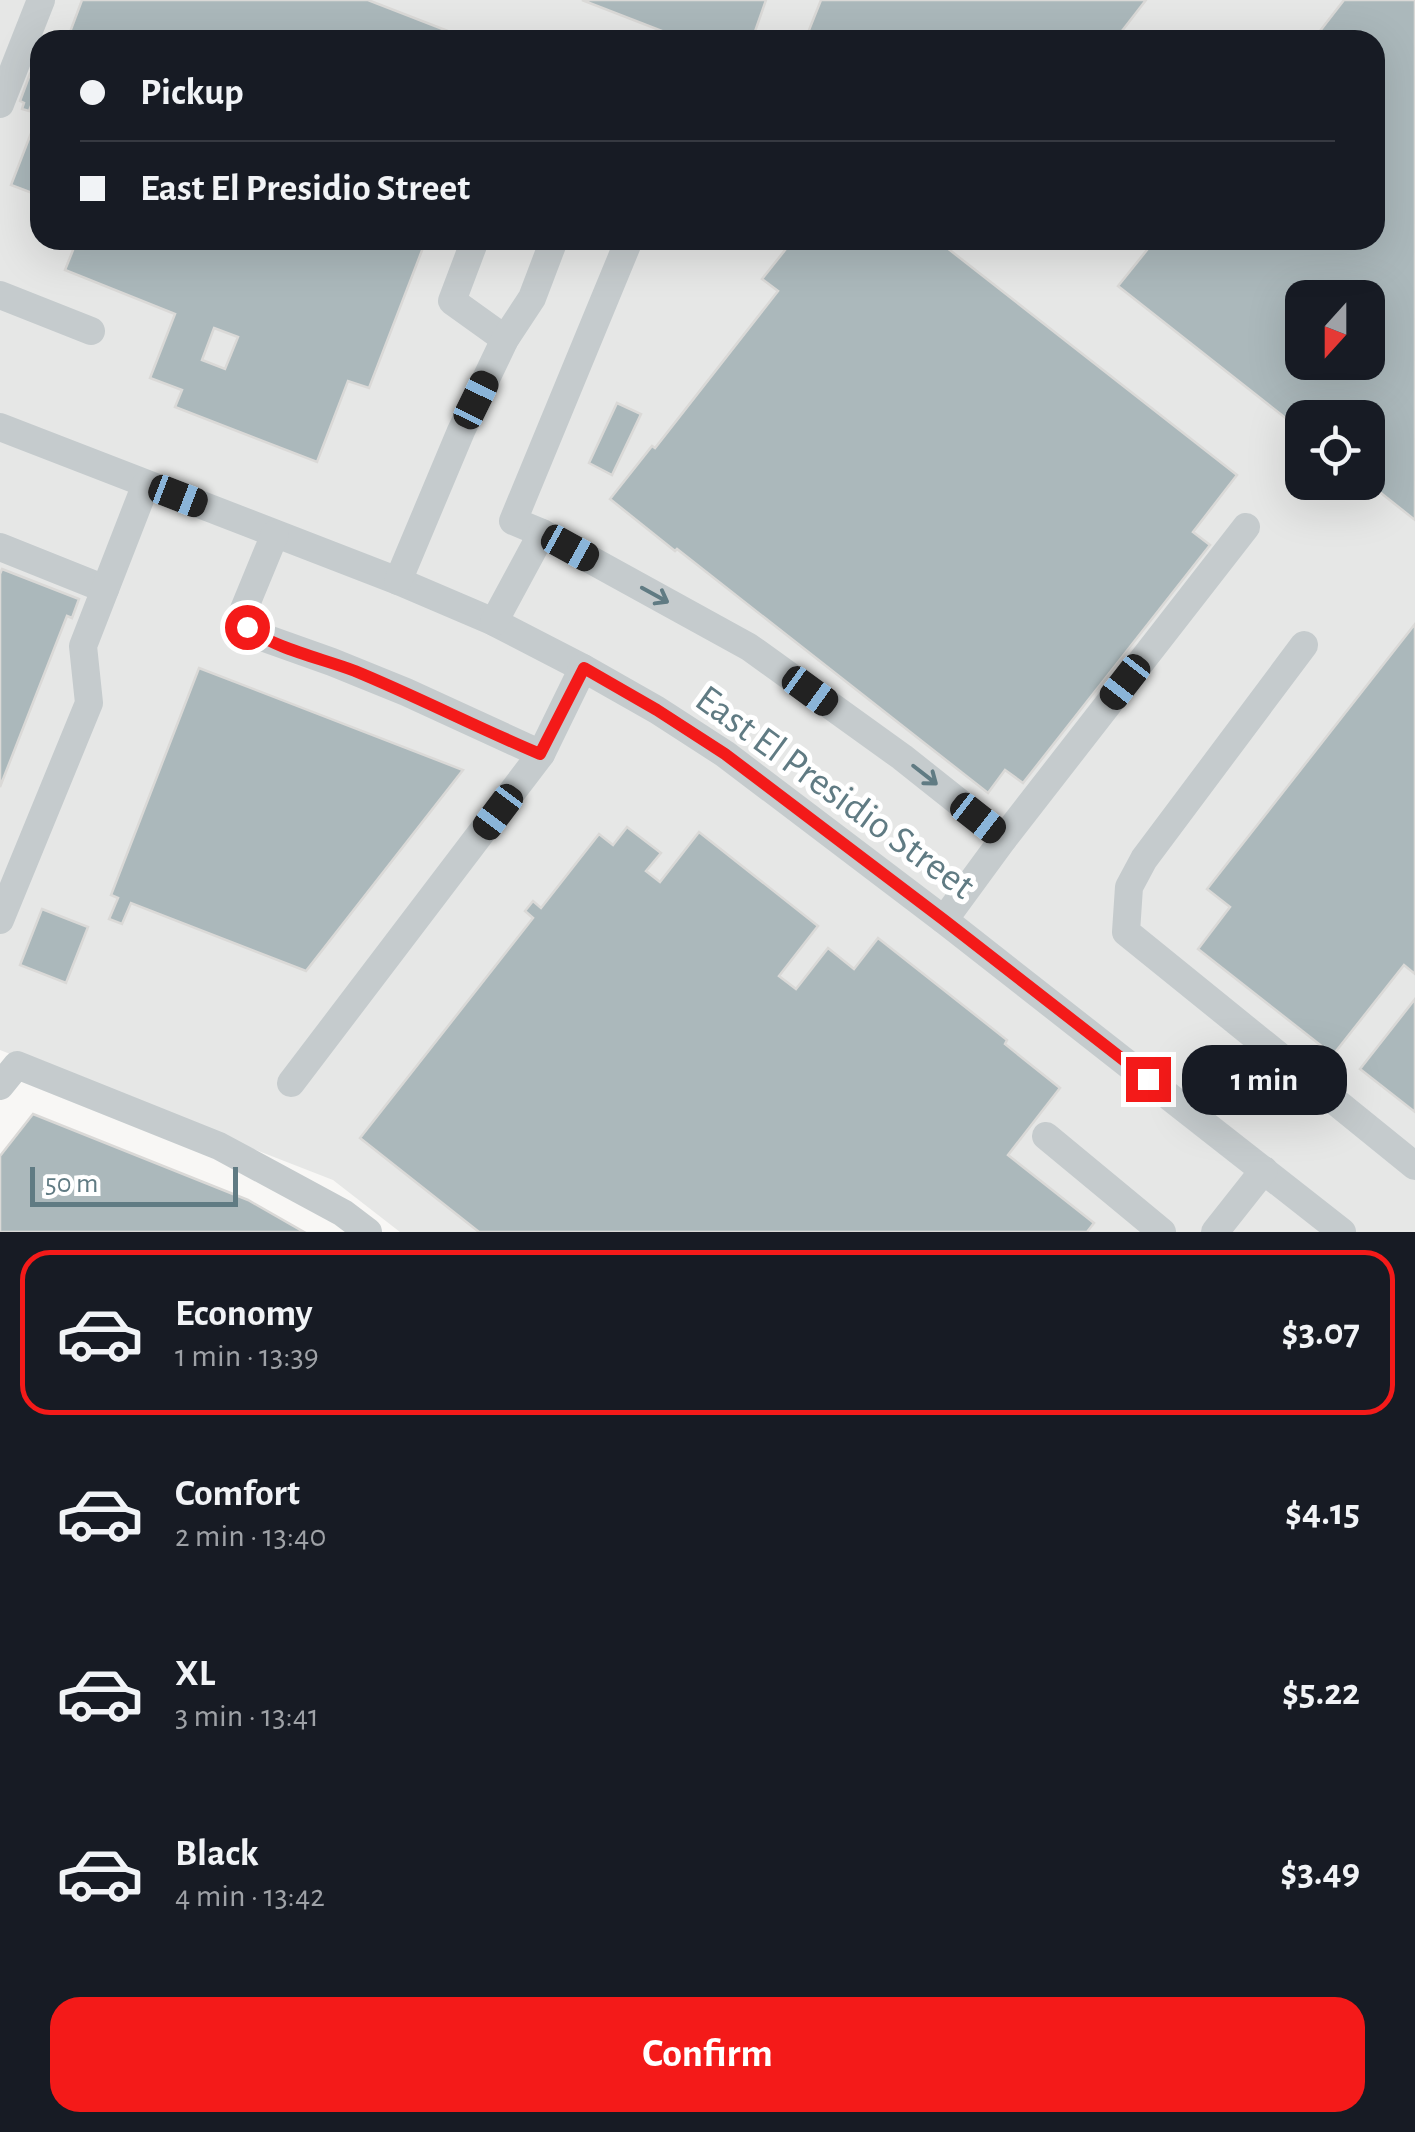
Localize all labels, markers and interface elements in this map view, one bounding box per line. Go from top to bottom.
text: Pickup [140,74,244,112]
text: East El Presidio Street [140,170,470,208]
north arrow [1285,280,1385,380]
map controls [1285,280,1385,500]
car [449,366,503,434]
button: locate [1285,400,1385,500]
car [145,471,211,521]
car [536,520,604,576]
one-way arrow [640,586,669,606]
route start [225,605,270,650]
car [1095,649,1155,715]
car [777,661,843,721]
street label: East El Presidio Street [688,678,982,907]
one-way arrow [911,764,938,785]
car [468,779,528,845]
car [945,788,1011,848]
callout: 1 min [1183,1044,1348,1114]
route end [1126,1057,1171,1102]
text: 1 min [1231,1064,1298,1096]
scale bar [30,1162,238,1206]
text: 50 m [45,1170,99,1198]
icon: car [55,1288,145,1378]
text: Economy [175,1295,313,1333]
text: $3.07 [1282,1314,1360,1352]
text: 1 min · 13:39 [175,1340,319,1372]
icon: car [55,1468,145,1558]
text: Comfort [175,1475,300,1513]
text: $4.15 [1285,1494,1360,1532]
text: 2 min · 13:40 [175,1520,326,1552]
icon: car [55,1648,145,1738]
text: XL [175,1655,215,1693]
text: $5.22 [1282,1674,1360,1712]
text: 3 min · 13:41 [175,1700,319,1732]
icon: car [55,1828,145,1918]
text: Black [175,1835,259,1873]
text: $3.49 [1280,1854,1360,1892]
text: 4 min · 13:42 [175,1880,325,1912]
button: Confirm [50,1997,1365,2112]

